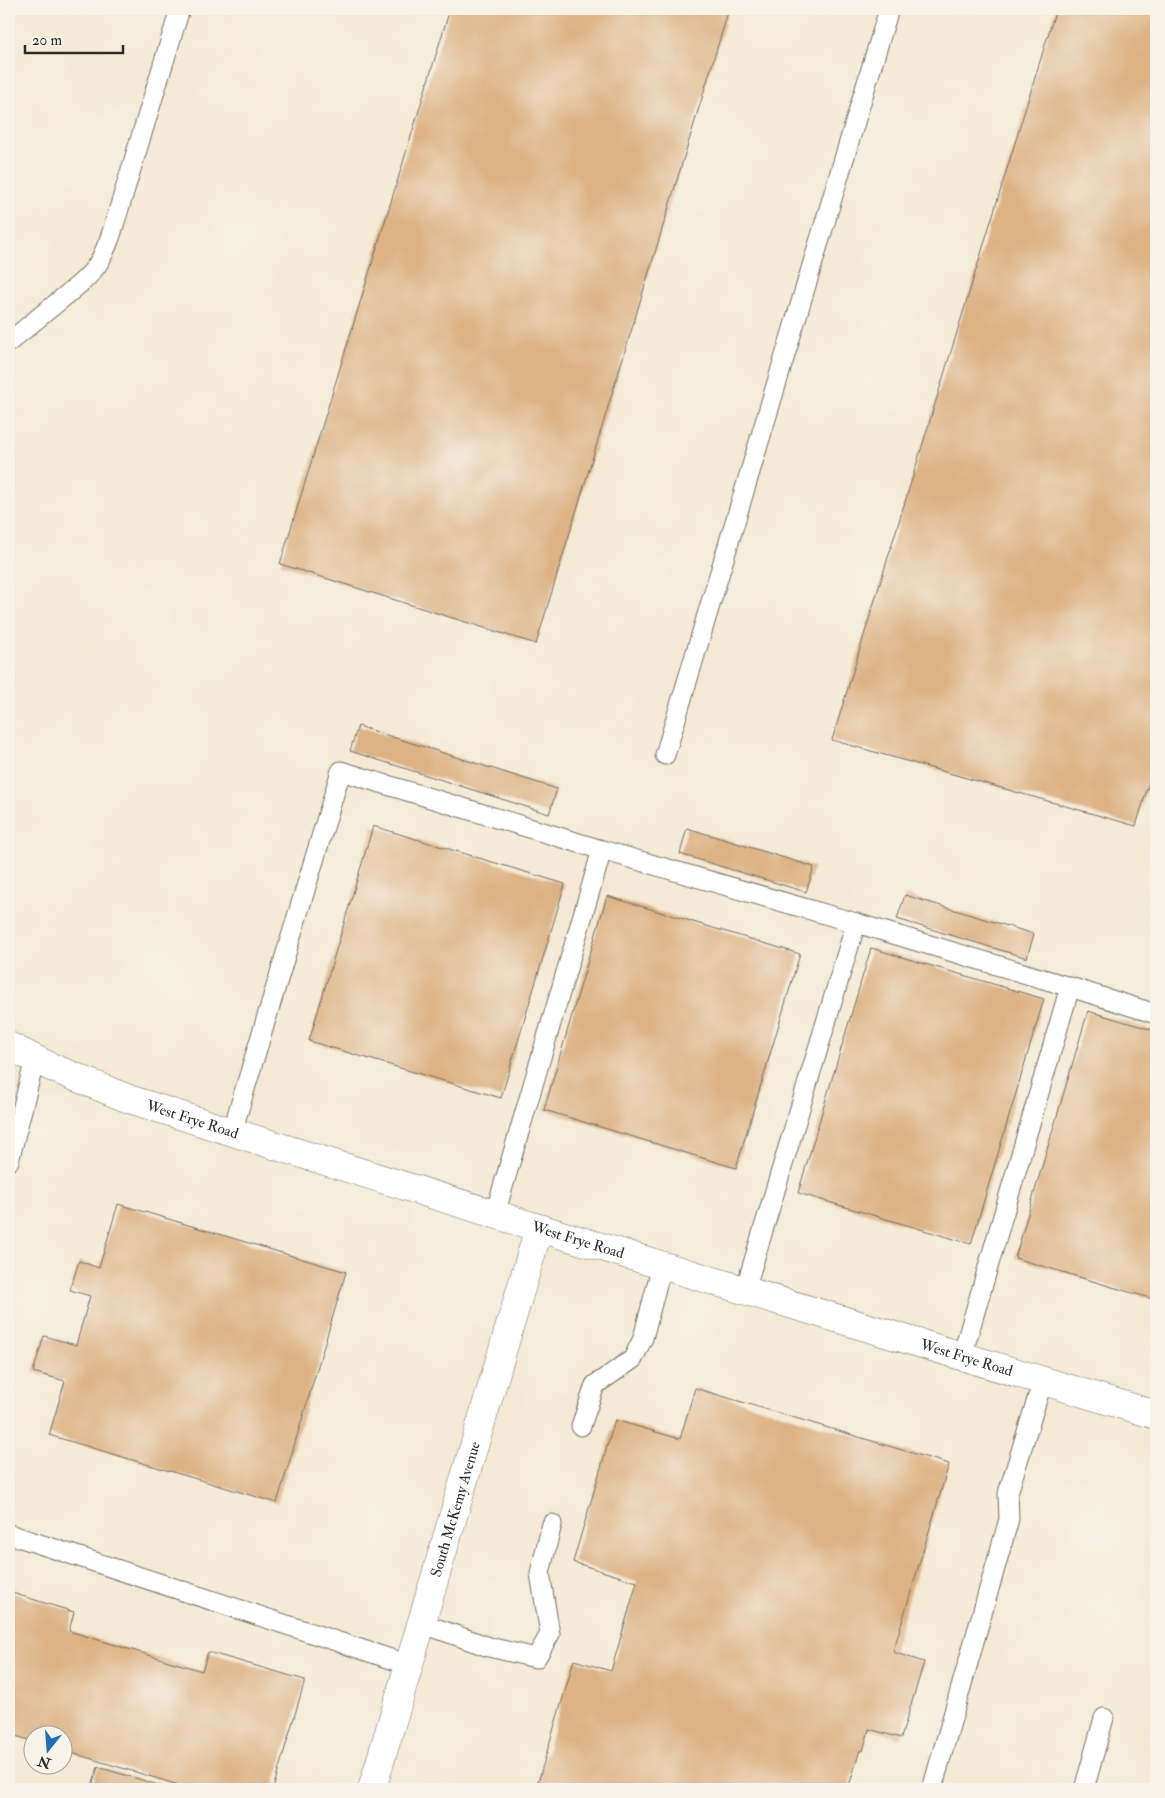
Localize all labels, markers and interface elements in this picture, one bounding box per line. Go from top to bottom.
scale bar [25,22,122,54]
text: 20 m [32,31,62,50]
street label: West Frye Road [143,1096,241,1144]
street label: West Frye Road [529,1217,627,1263]
street label: West Frye Road [917,1335,1016,1381]
street label: South McKemy Avenue [427,1439,485,1579]
north arrow [22,1726,72,1776]
text: N [35,1752,54,1772]

